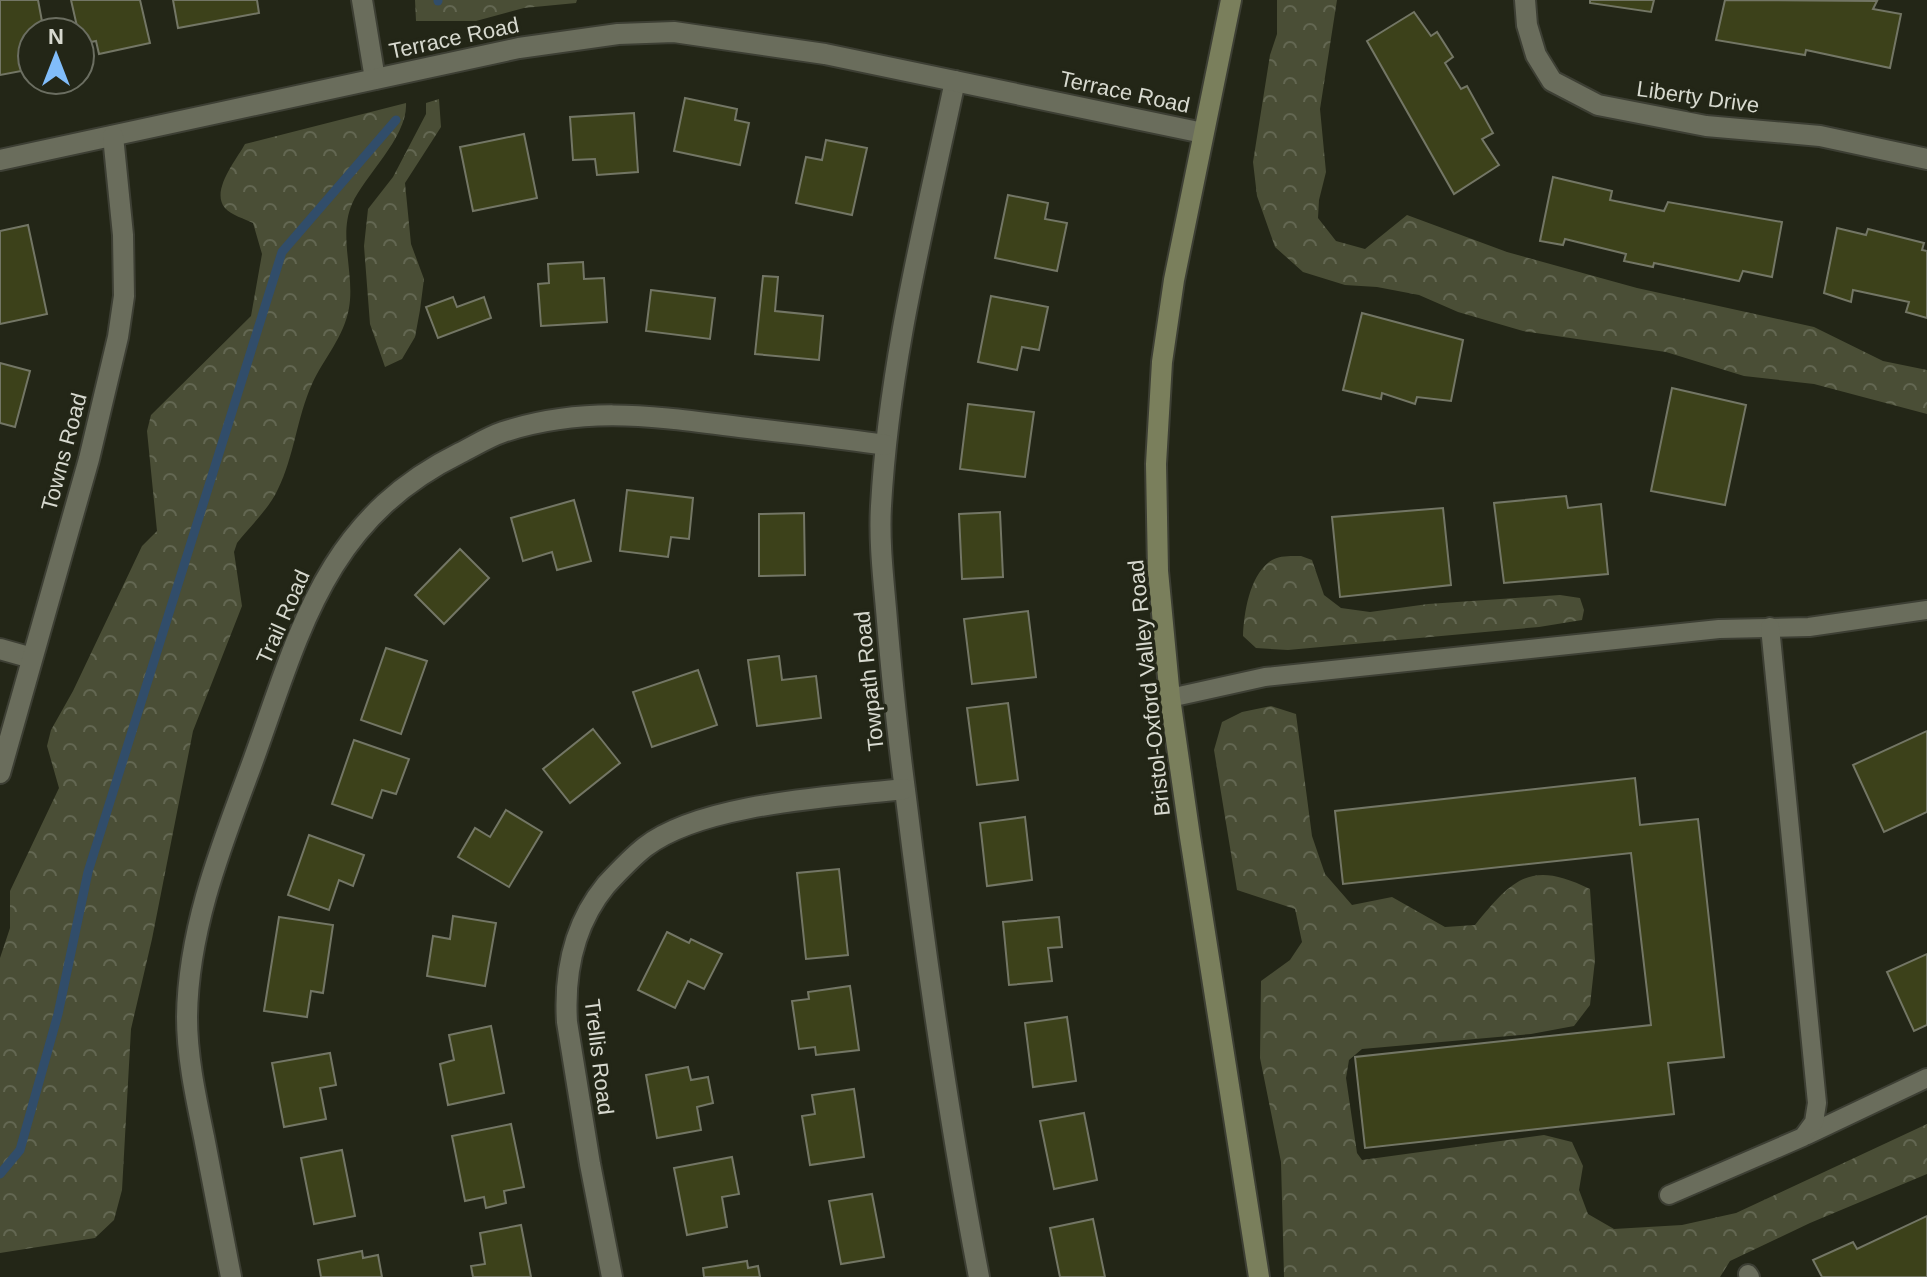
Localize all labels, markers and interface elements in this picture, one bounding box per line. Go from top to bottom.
street label: Terrace Road [387,12,521,64]
north arrow [16,16,96,96]
text: N [48,24,64,49]
street label: Terrace Road [1058,66,1192,118]
street label: Liberty Drive [1635,76,1761,118]
street label: Towns Road [36,390,92,514]
street label: Bristol-Oxford Valley Road [1123,559,1175,817]
street label: Trail Road [251,566,315,668]
street label: Towpath Road [849,610,889,752]
street label: Trellis Road [579,998,619,1116]

